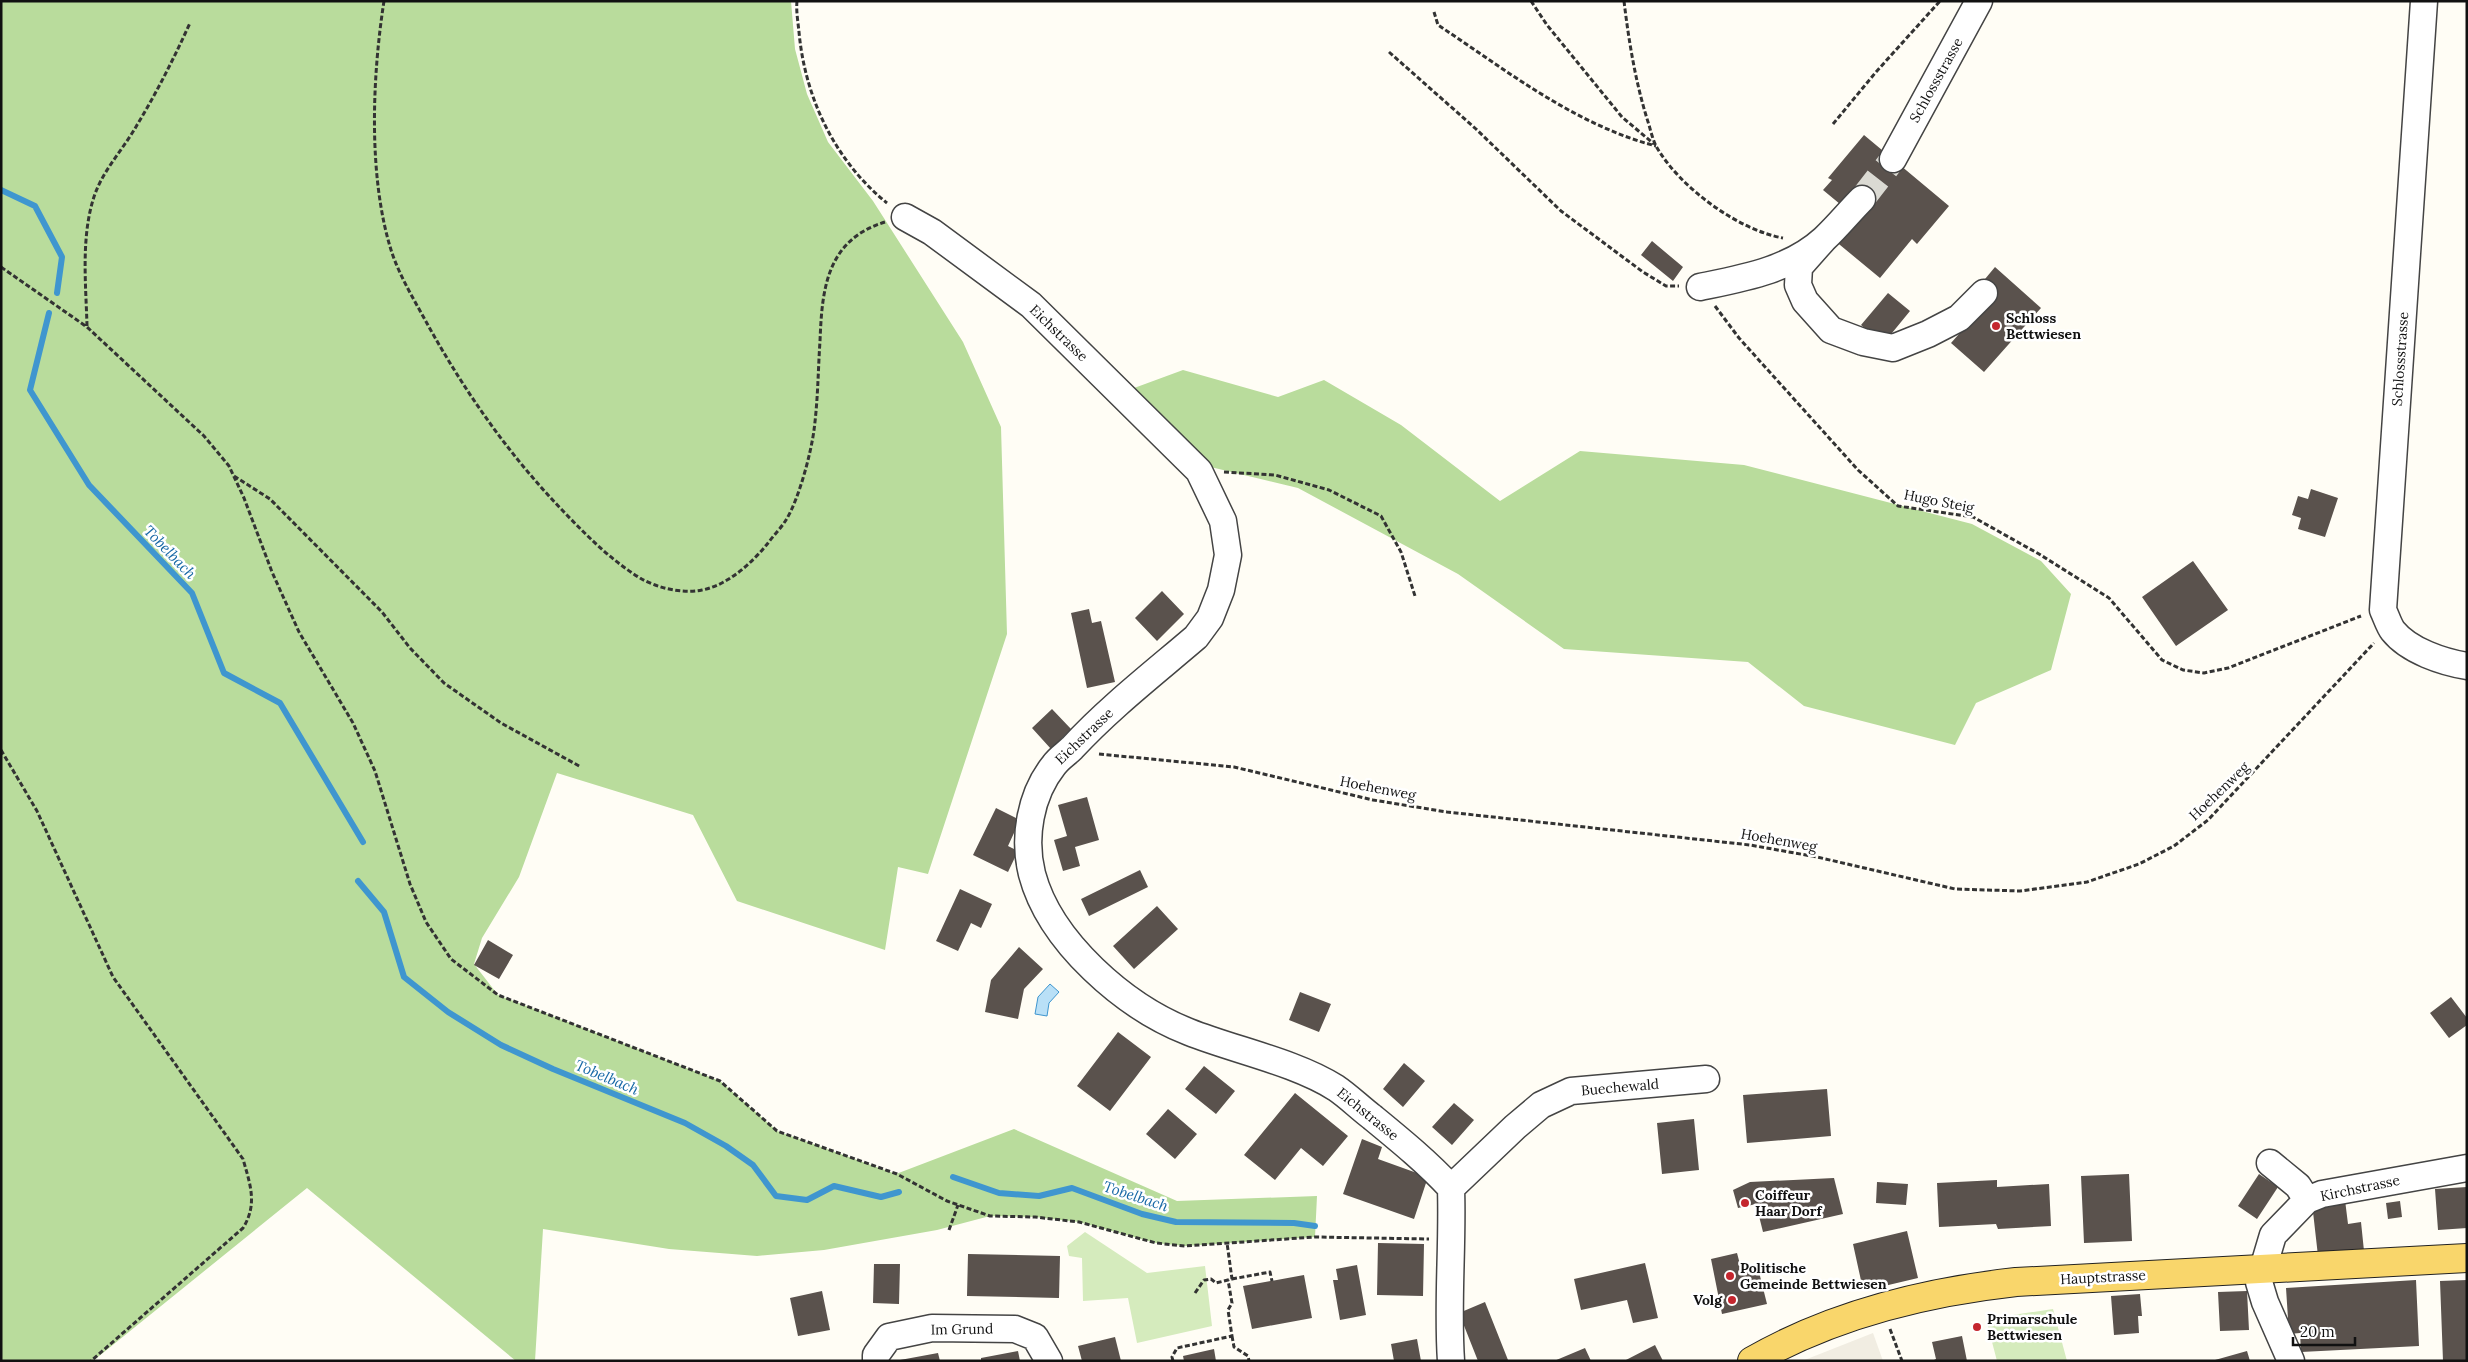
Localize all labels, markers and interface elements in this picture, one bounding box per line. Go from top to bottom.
street label: Schlossstrasse [1905,34,1967,126]
street label: Eichstrasse [1026,301,1092,365]
place label: Schloss Bettwiesen [2006,309,2081,343]
street label: Schlossstrasse [2388,311,2412,407]
marker: Schloss Bettwiesen [1990,320,2002,332]
street label: Hugo Steig [1902,485,1976,517]
water label: Tobelbach [140,521,200,583]
street label: Eichstrasse [1051,704,1117,768]
street label: Hoehenweg [2185,758,2253,824]
street label: Hoehenweg [1338,772,1418,804]
street label: Hoehenweg [1740,824,1819,856]
water label: Tobelbach [572,1055,642,1099]
street label: Buechewald [1580,1075,1660,1099]
street label: Eichstrasse [1334,1084,1403,1145]
street label: Kirchstrasse [2319,1171,2402,1205]
water label: Tobelbach [1101,1177,1171,1216]
place label: Coiffeur Haar Dorf [1755,1186,1822,1220]
marker: Coiffeur Haar Dorf [1739,1197,1751,1209]
place label: Politische Gemeinde Bettwiesen [1740,1259,1887,1293]
street label: Hauptstrasse [2060,1266,2147,1288]
marker: Politische Gemeinde Bettwiesen [1724,1270,1736,1282]
place label: Volg [1693,1291,1723,1309]
marker: Volg [1726,1294,1738,1306]
place label: Primarschule Bettwiesen [1987,1310,2078,1344]
scale bar [2293,1314,2356,1346]
street label: Im Grund [930,1319,994,1339]
marker: Primarschule Bettwiesen [1971,1321,1983,1333]
text: 20 m [2300,1322,2335,1341]

